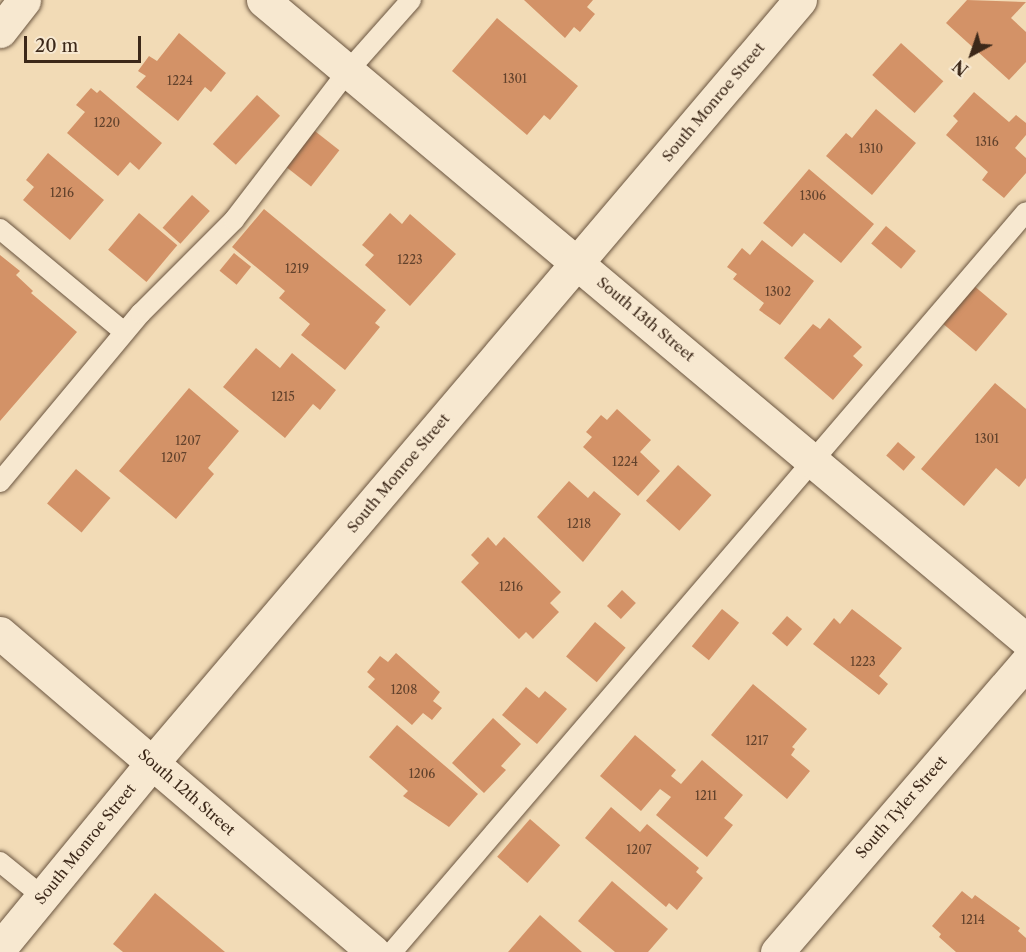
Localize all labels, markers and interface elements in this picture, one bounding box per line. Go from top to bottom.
scale bar [27,24,144,62]
north arrow [942,24,1002,84]
text: 20 m [35,35,78,57]
street label: South Monroe Street [658,39,768,165]
text: N [949,56,972,80]
house number: 1301 [503,72,527,86]
house number: 1224 [167,74,193,88]
house number: 1220 [94,116,120,130]
house number: 1316 [975,135,999,149]
house number: 1310 [859,142,883,156]
house number: 1216 [50,186,74,200]
house number: 1306 [800,189,826,203]
house number: 1223 [397,253,423,267]
house number: 1219 [285,262,309,276]
street label: South 13th Street [594,273,698,365]
house number: 1302 [765,285,791,299]
house number: 1215 [271,390,295,404]
street label: South Monroe Street [343,410,453,536]
house number: 1301 [975,432,999,446]
house number: 1207 [175,434,201,448]
house number: 1207 [161,451,187,465]
house number: 1224 [612,455,638,469]
house number: 1218 [567,517,591,531]
house number: 1216 [499,580,523,594]
house number: 1223 [850,655,876,669]
house number: 1208 [391,683,417,697]
house number: 1217 [746,734,768,748]
street label: South 12th Street [135,745,239,839]
street label: South Tyler Street [851,752,951,862]
house number: 1206 [409,767,435,781]
street label: South Monroe Street [31,780,139,908]
house number: 1211 [695,789,717,803]
house number: 1207 [626,843,652,857]
house number: 1214 [961,913,985,927]

